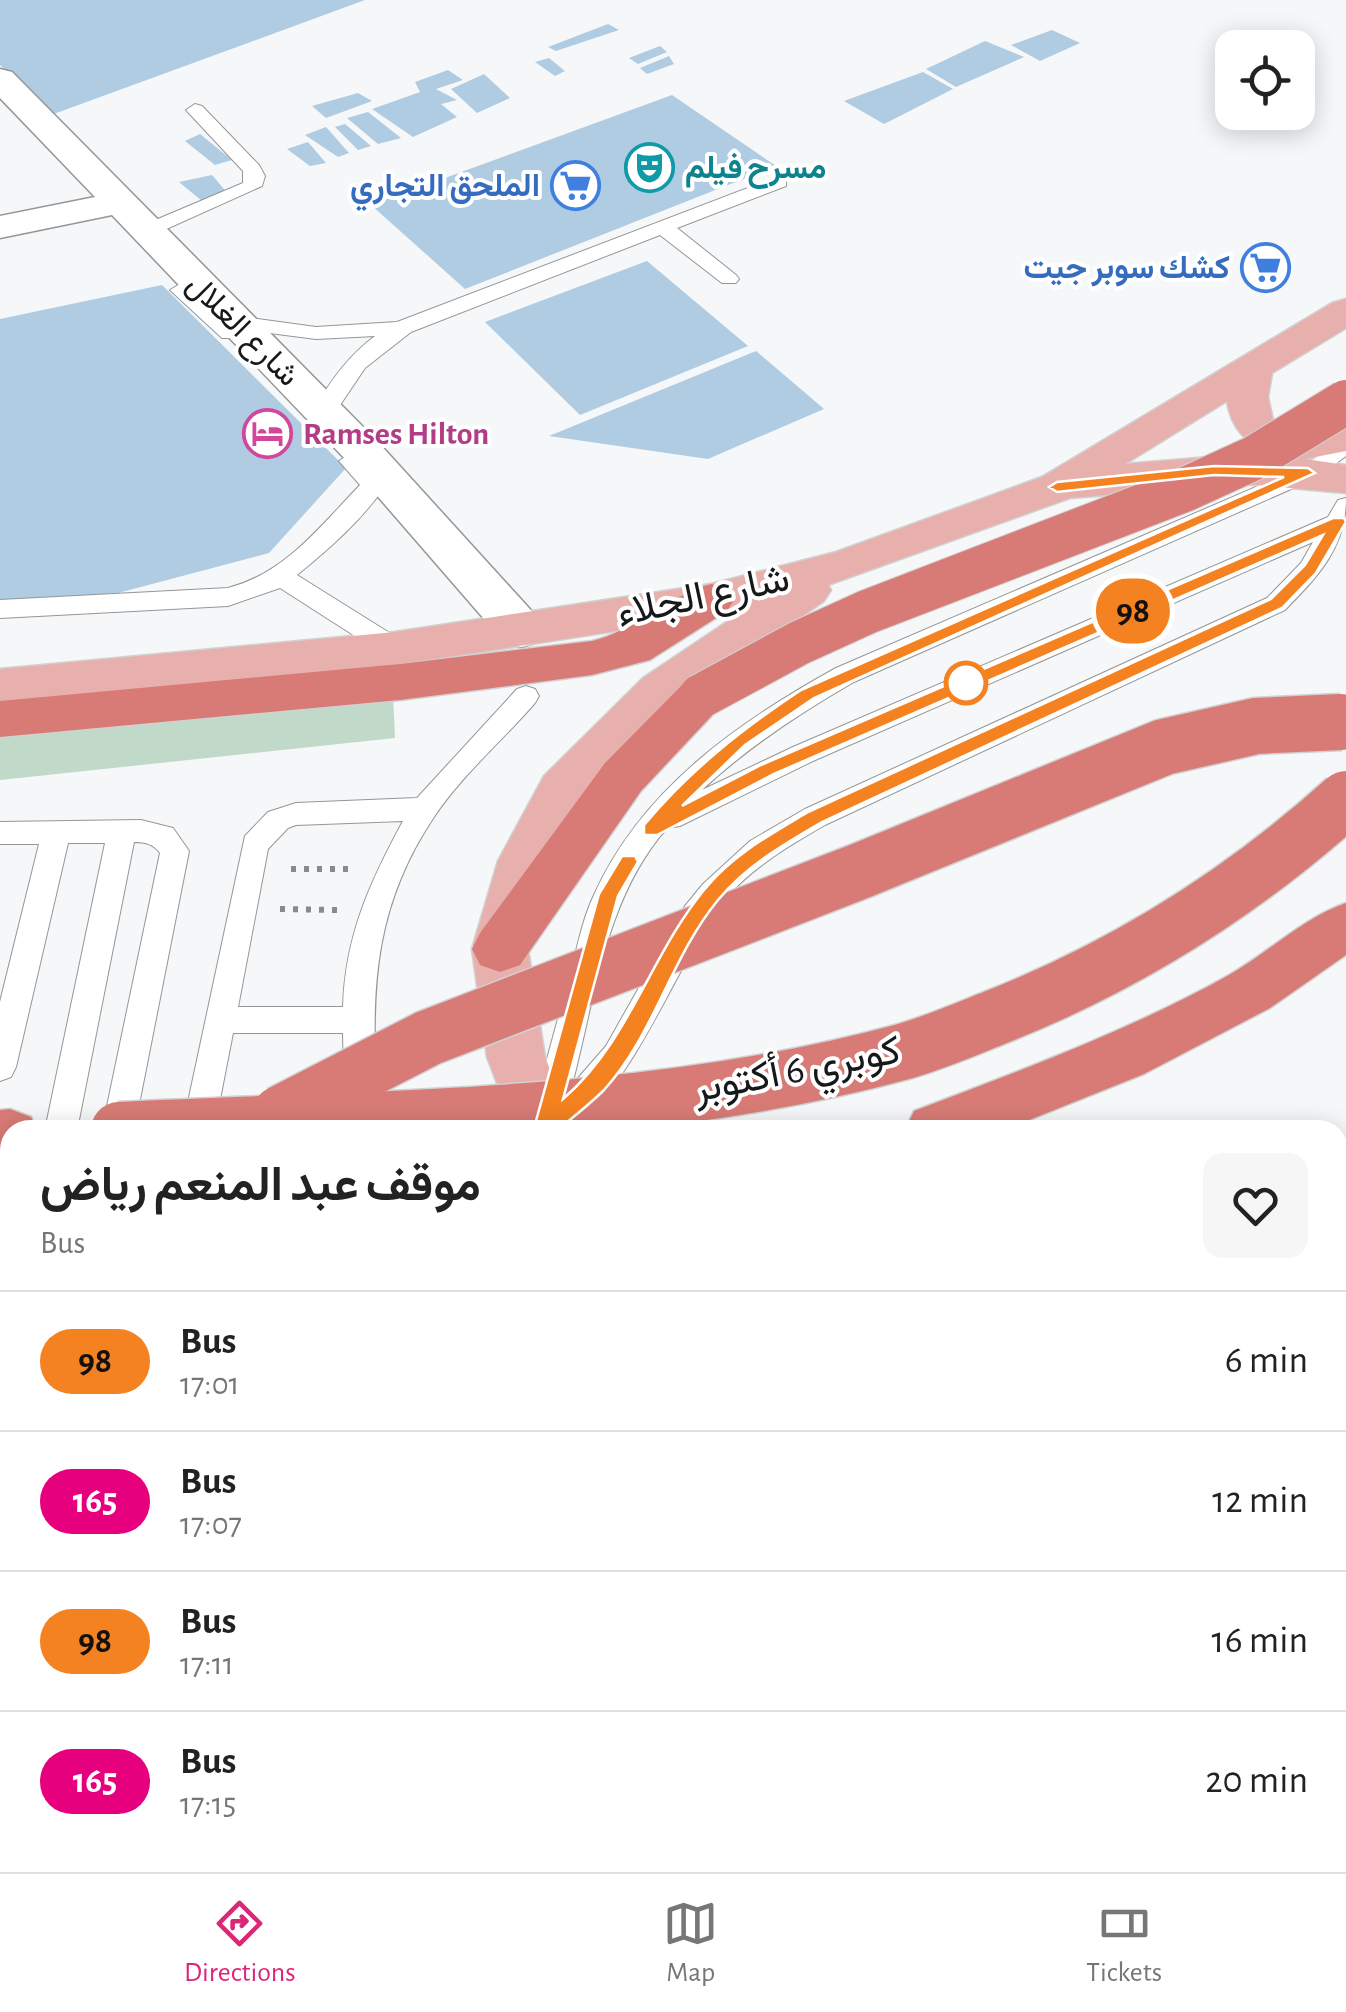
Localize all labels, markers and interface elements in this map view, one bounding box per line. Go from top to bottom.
map controls [1215,30,1315,130]
button: locate [1215,30,1315,130]
theatre icon: مسرح فيلم [624,142,676,194]
place label: مسرح فيلم [685,152,826,189]
supermarket icon: الملحق التجاري [549,160,601,212]
place label: الملحق التجاري [350,170,540,211]
supermarket icon: كشك سوبر جيت [1239,242,1291,294]
place label: كشك سوبر جيت [1024,252,1230,287]
street label: شارع الغلال [177,268,305,396]
hotel icon: Ramses Hilton [242,408,294,460]
place label: Ramses Hilton [303,418,489,450]
street label: شارع الجلاء [613,558,794,639]
line badge: 98 [1088,578,1178,644]
text: 98 [1116,594,1150,629]
unlabelled marker [945,662,987,704]
street label: كوبري 6 أكتوبر [689,1026,906,1121]
button: heart [1203,1153,1308,1258]
text: موقف عبد المنعم رياض [40,1162,481,1210]
text: Bus [40,1227,85,1259]
text: Bus [180,1323,236,1361]
text: 6 min [1225,1342,1308,1380]
text: 98 [78,1344,112,1379]
text: 17:01 [180,1368,240,1400]
text: Bus [180,1463,236,1501]
text: 12 min [1212,1482,1308,1520]
text: 165 [73,1484,117,1519]
text: 17:07 [180,1508,242,1540]
text: Bus [180,1603,236,1641]
text: 16 min [1212,1622,1308,1660]
text: 98 [78,1624,112,1659]
text: 17:11 [180,1648,234,1680]
text: Bus [180,1743,236,1781]
text: 20 min [1205,1762,1308,1800]
text: 165 [73,1764,117,1799]
text: 17:15 [180,1788,236,1820]
tab: Directions [184,1896,296,1990]
tab: Map [663,1896,718,1990]
tab: Tickets [1086,1896,1162,1990]

